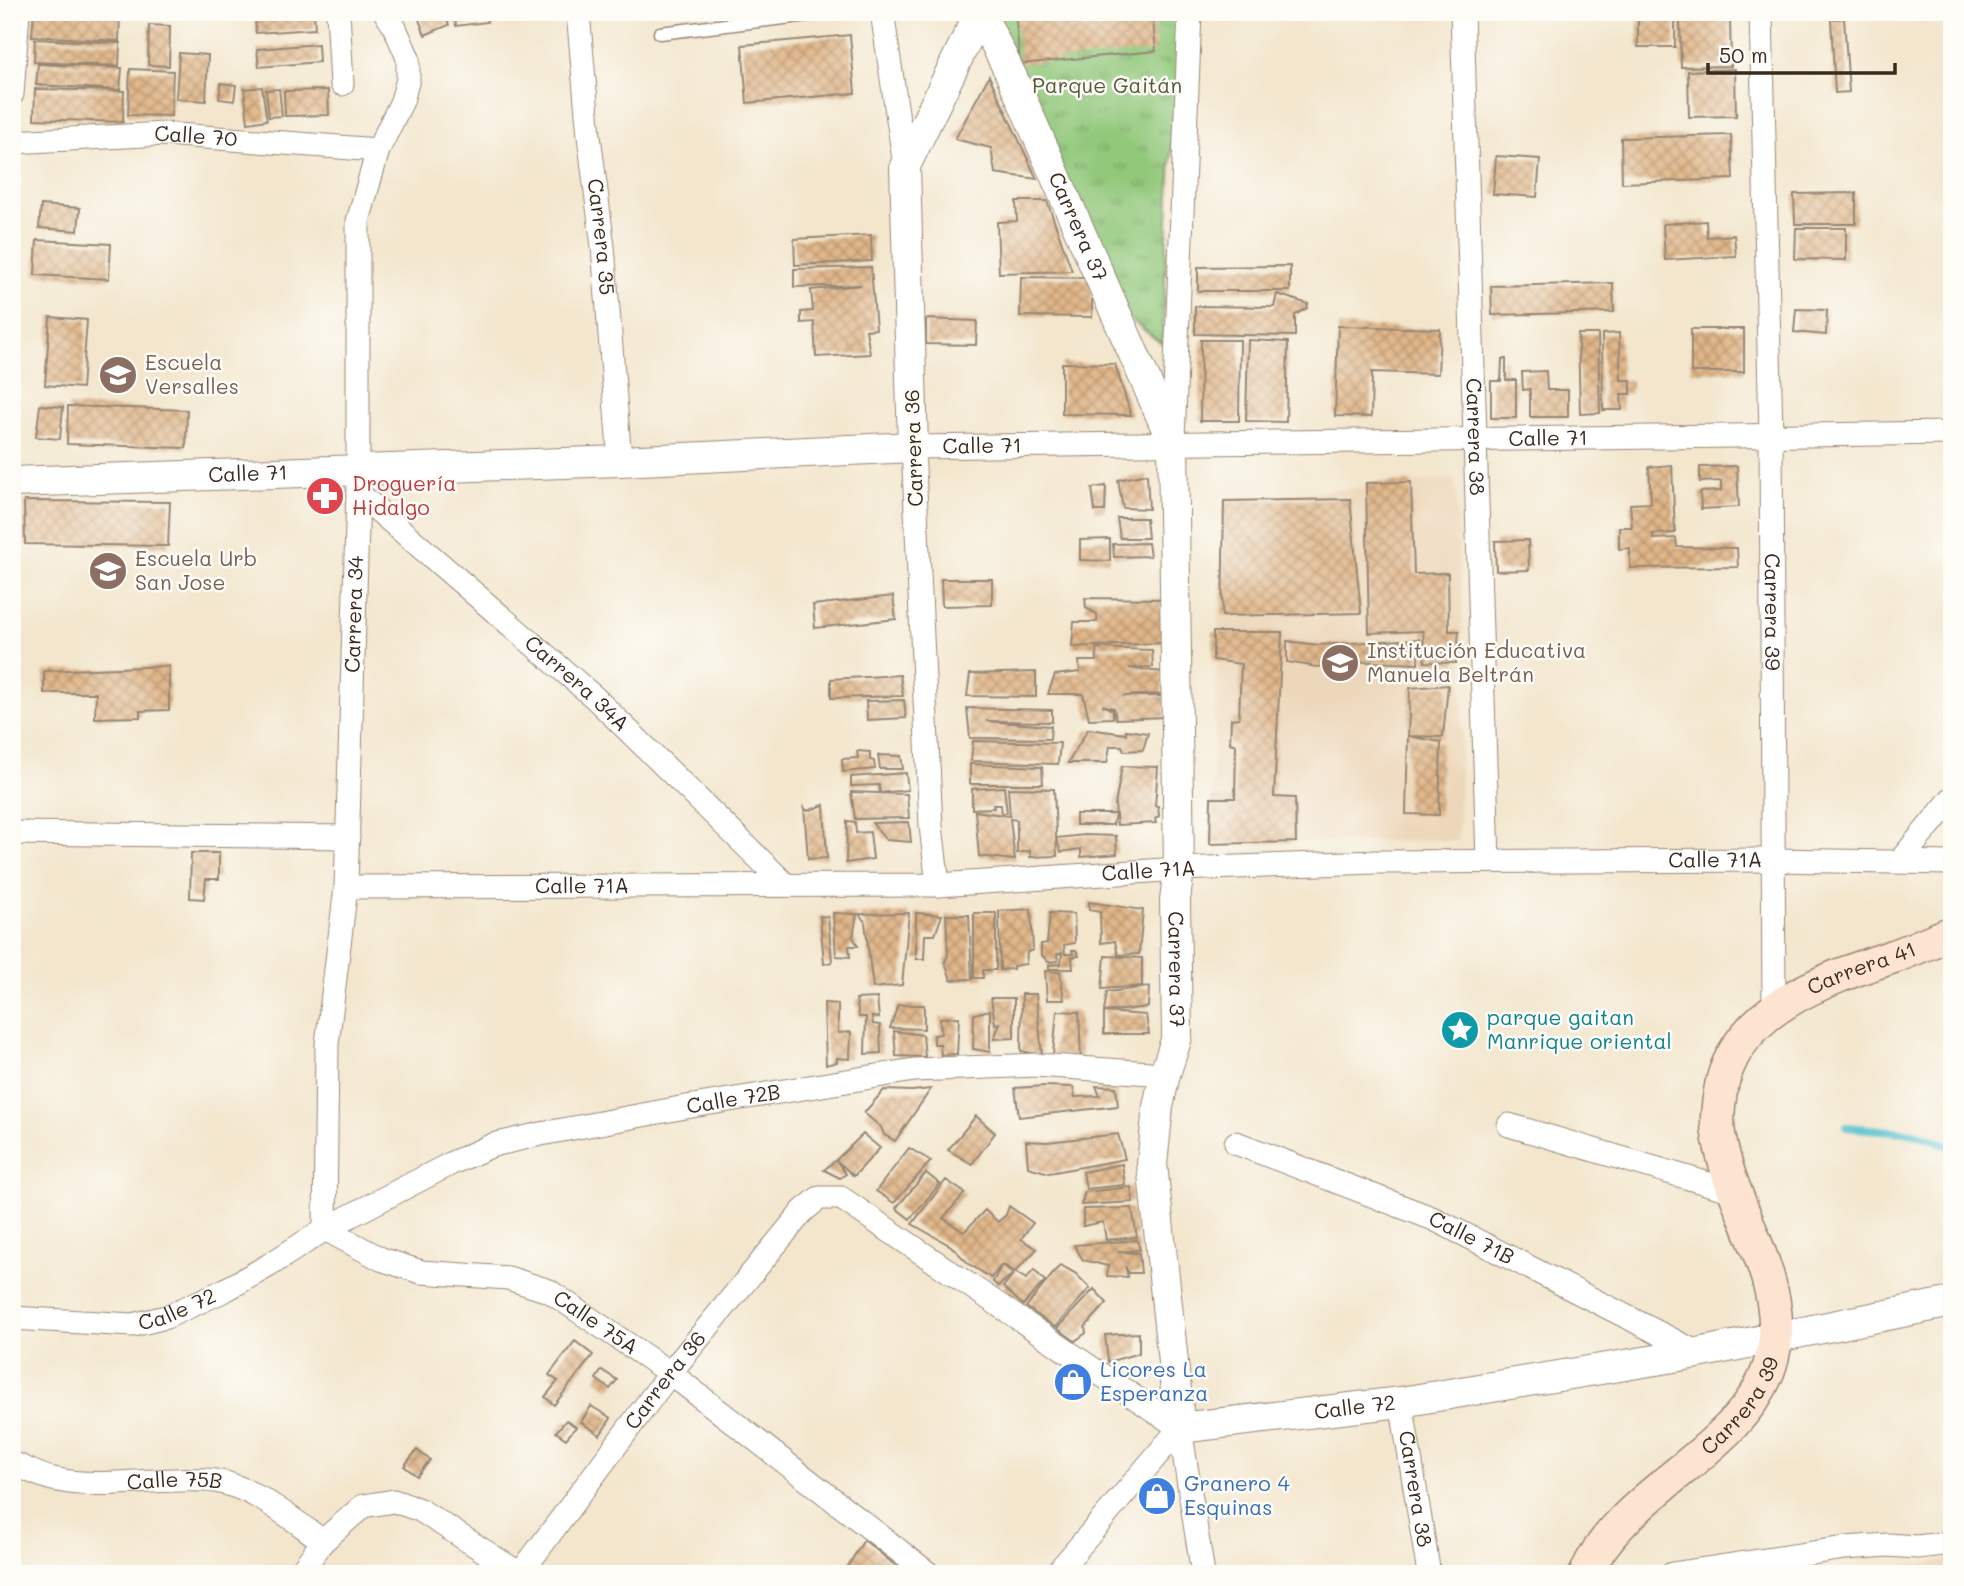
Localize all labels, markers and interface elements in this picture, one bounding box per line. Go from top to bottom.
scale bar [1708,32,1896,76]
text: 50 m [1719,41,1768,68]
park label: Parque Gaitán [1032,71,1182,98]
street label: Calle 70 [153,119,238,151]
street label: Carrera 37 [1043,167,1115,285]
street label: Carrera 35 [582,177,622,296]
place label: Escuela Versalles [145,348,239,399]
school or university icon: Escuela Versalles [97,354,139,396]
street label: Carrera 38 [1461,378,1492,496]
street label: Carrera 36 [897,389,928,507]
street label: Calle 71 [1508,423,1588,451]
street label: Calle 71 [942,431,1022,459]
street label: Calle 71 [208,457,288,487]
place label: Droguería Hidalgo [352,469,456,520]
pharmacy icon: Droguería Hidalgo [304,475,346,517]
place label: Escuela Urb San Jose [135,544,257,595]
school or university icon: Escuela Urb San Jose [87,550,129,592]
street label: Carrera 39 [1760,553,1787,671]
street label: Carrera 34 [338,555,368,673]
street label: Carrera 34A [520,628,636,736]
place label: Institución Educativa Manuela Beltrán [1367,636,1586,687]
school or university icon: Institución Educativa Manuela Beltrán [1319,642,1361,684]
street label: Calle 71A [1668,845,1762,873]
street label: Calle 71A [1101,853,1196,886]
street label: Calle 71A [535,871,629,898]
street label: Carrera 37 [1163,911,1192,1028]
street label: Carrera 41 [1802,934,1920,1000]
place label: parque gaitan Manrique oriental [1487,1003,1672,1054]
place icon: parque gaitan Manrique oriental [1439,1009,1481,1051]
street label: Calle 72B [684,1077,782,1119]
street label: Calle 71B [1425,1204,1519,1270]
street label: Calle 72 [135,1281,220,1335]
street label: Calle 75A [549,1283,644,1360]
street label: Carrera 36 [618,1325,711,1434]
street label: Carrera 39 [1694,1353,1784,1460]
place label: Licores La Esperanza [1100,1355,1208,1406]
shop icon: Licores La Esperanza [1052,1361,1094,1403]
street label: Calle 72 [1312,1388,1397,1424]
street label: Carrera 38 [1394,1428,1439,1549]
street label: Calle 75B [126,1465,224,1495]
place label: Granero 4 Esquinas [1184,1469,1291,1520]
shop icon: Granero 4 Esquinas [1136,1475,1178,1517]

